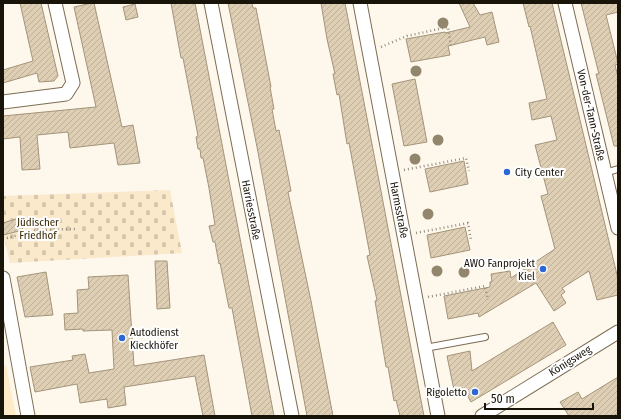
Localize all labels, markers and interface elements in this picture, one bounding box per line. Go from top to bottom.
street label: Von-der-Tann-Straße [574,68,608,162]
place label: City Center [515,166,564,179]
marker: City Center [502,167,512,177]
street label: Harriesstraße [239,179,263,241]
street label: Harmsstraße [387,181,411,239]
park label: Jüdischer Friedhof [17,216,59,242]
place label: AWO Fanprojekt Kiel [464,257,535,283]
marker: AWO Fanprojekt Kiel [538,264,548,274]
place label: Autodienst Kieckhöfer [130,326,179,352]
marker: Autodienst Kieckhöfer [117,333,127,343]
street label: Königsweg [546,342,594,379]
scale bar [485,385,593,411]
place label: Rigoletto [426,386,467,399]
marker: Rigoletto [470,387,480,397]
text: 50 m [491,392,515,406]

